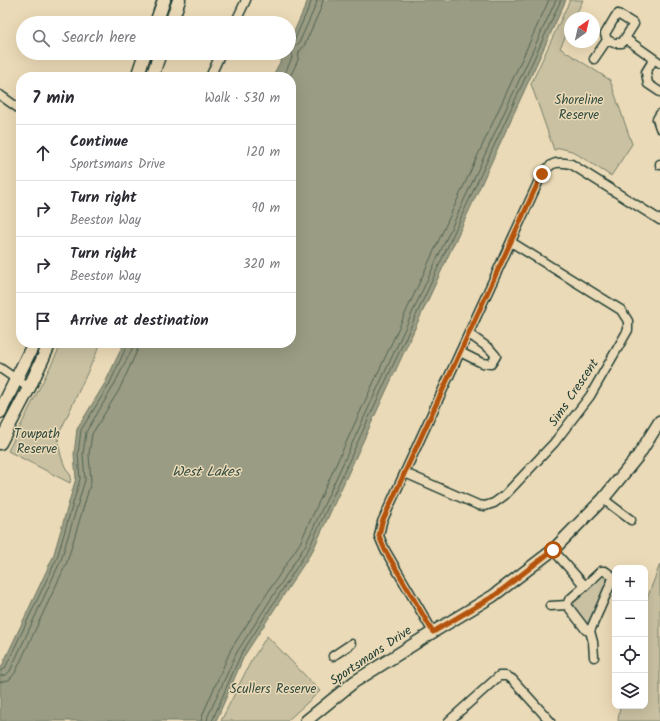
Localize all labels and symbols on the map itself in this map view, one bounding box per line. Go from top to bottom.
north arrow [564,12,600,48]
park label: Shoreline Reserve [555,90,604,126]
route end [533,165,551,183]
street label: Sims Crescent [543,354,605,431]
park label: Towpath Reserve [14,424,60,460]
water label: West Lakes [172,461,242,483]
route start [544,541,562,559]
street label: Sportsmans Drive [326,621,416,691]
park label: Scullers Reserve [230,679,316,700]

